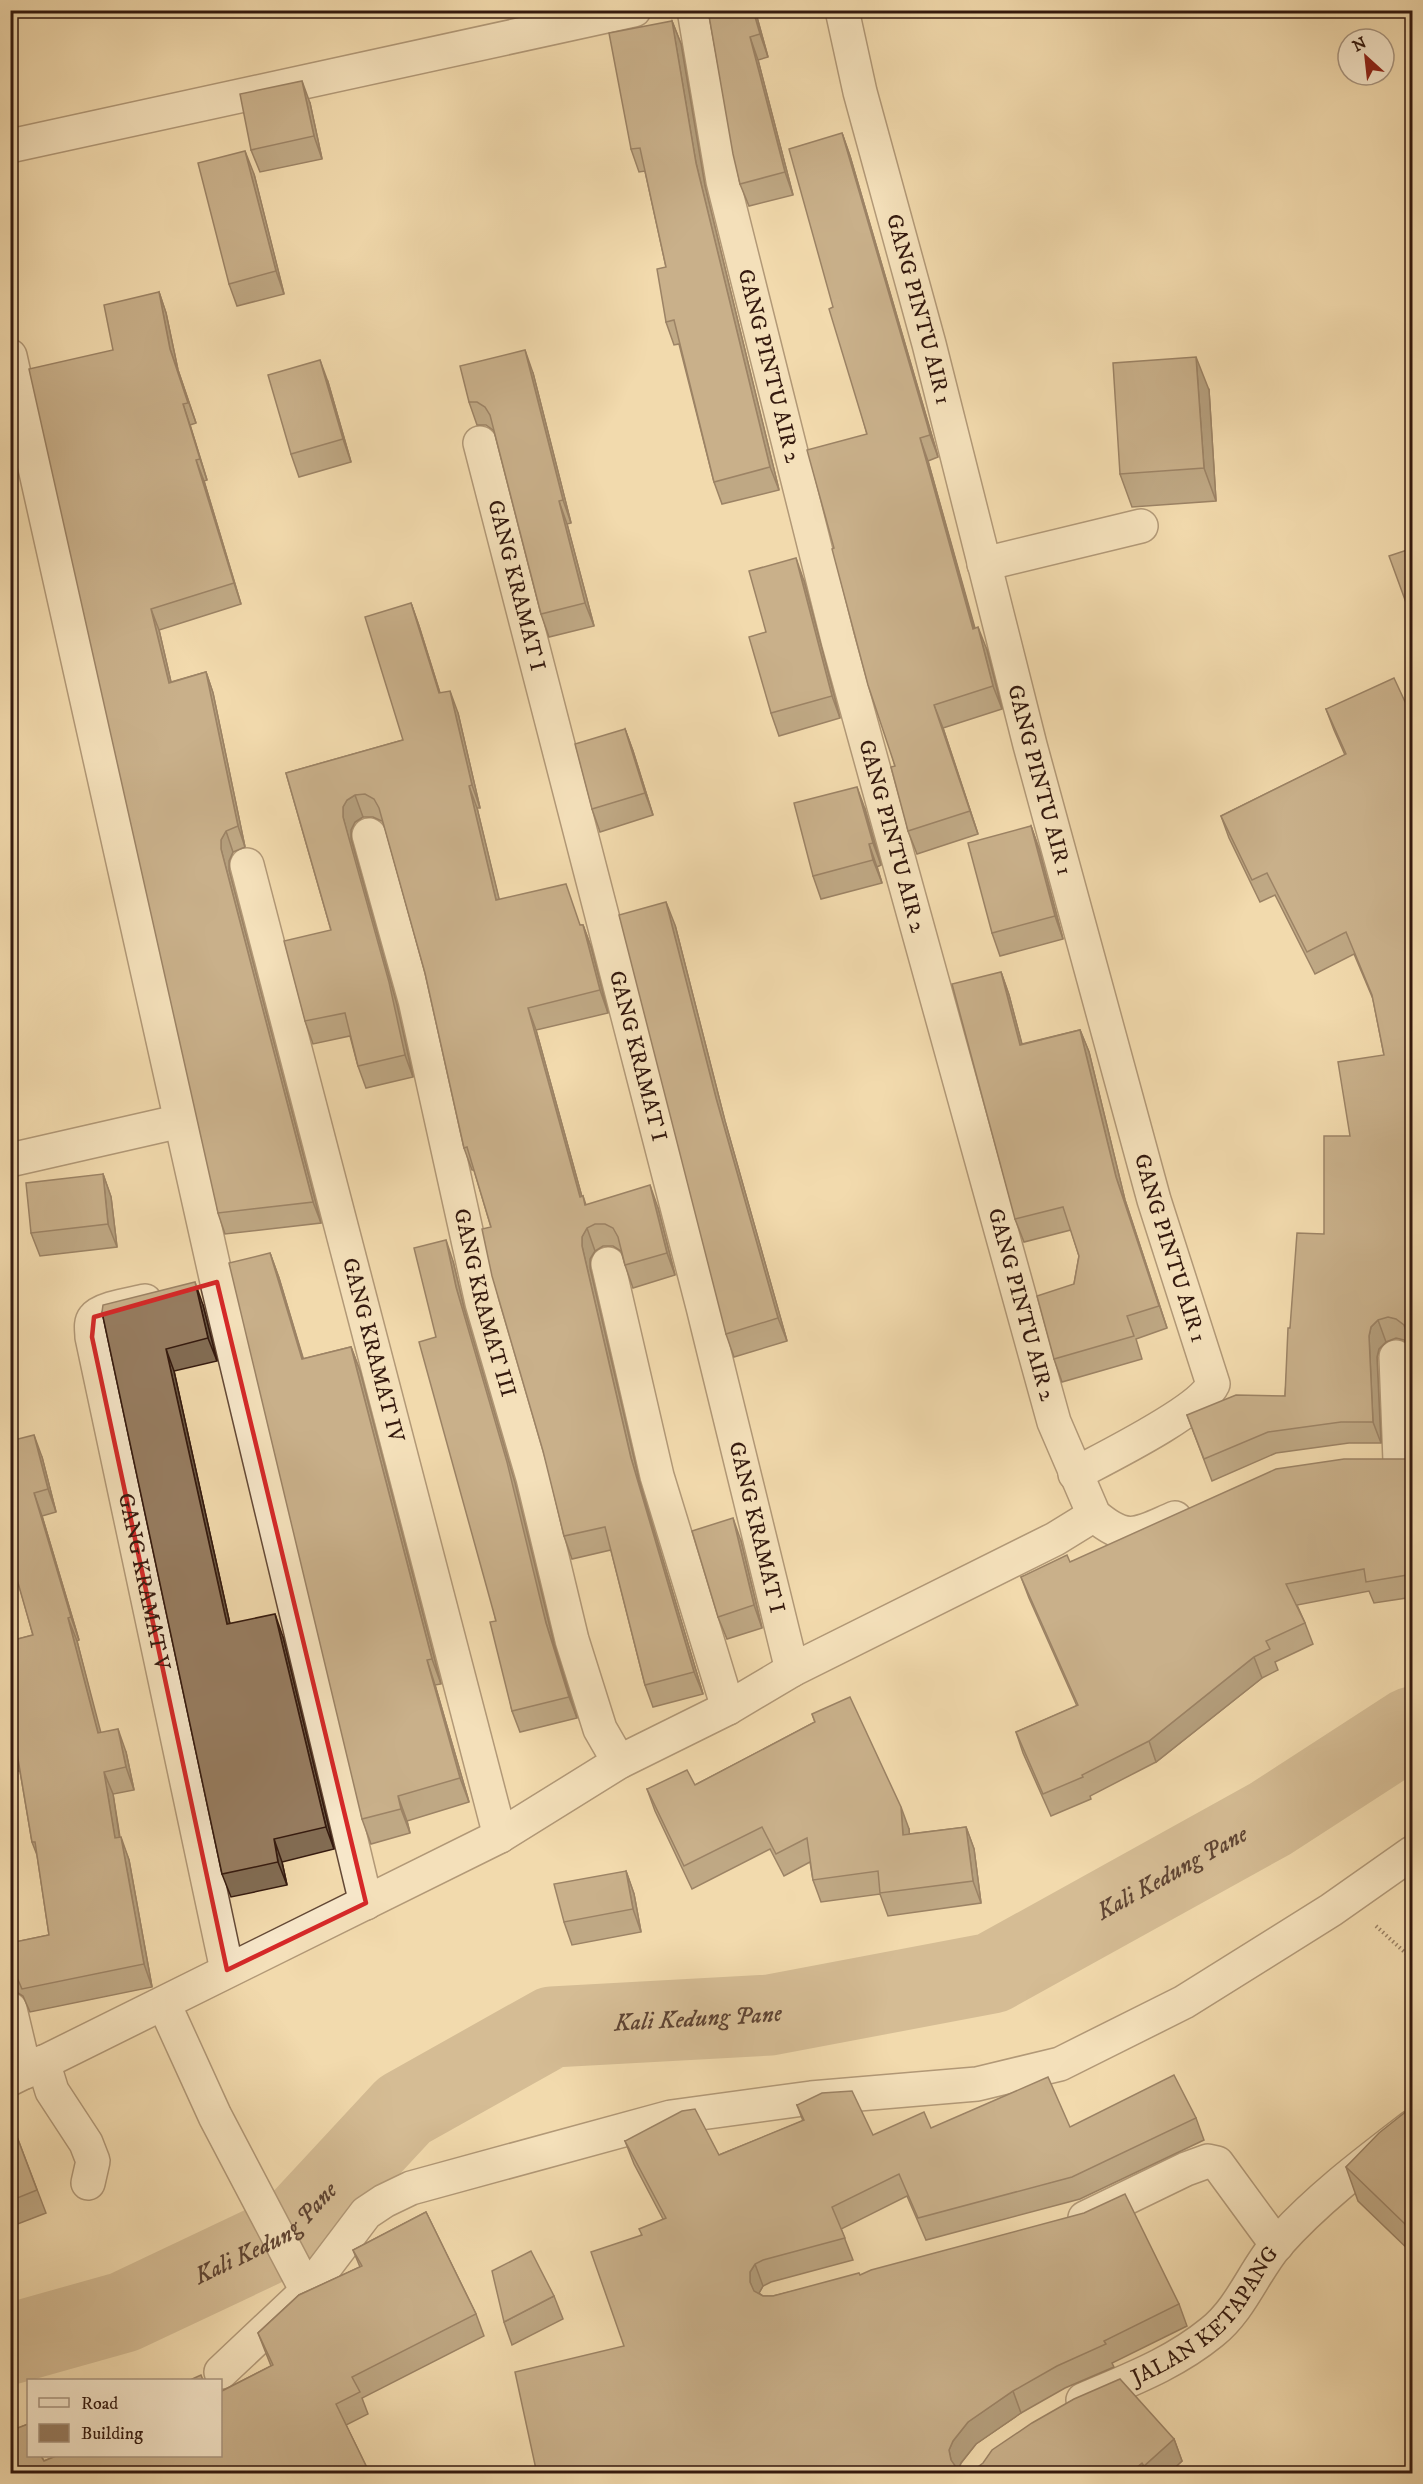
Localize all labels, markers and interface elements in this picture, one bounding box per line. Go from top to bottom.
north arrow [1336,27,1396,87]
text: N [1349,33,1370,56]
street label: GANG PINTU AIR 1 [881,211,957,407]
street label: GANG PINTU AIR 2 [732,266,807,466]
street label: GANG KRAMAT I [482,497,552,674]
street label: GANG PINTU AIR 1 [1002,682,1078,878]
street label: GANG PINTU AIR 2 [853,737,932,936]
street label: GANG KRAMAT I [603,968,673,1144]
street label: GANG PINTU AIR 1 [1128,1151,1212,1346]
street label: GANG PINTU AIR 2 [982,1205,1061,1404]
street label: GANG KRAMAT III [448,1206,522,1400]
street label: GANG KRAMAT IV [336,1255,411,1446]
street label: GANG KRAMAT I [723,1439,791,1616]
street label: GANG KRAMAT V [112,1491,176,1674]
water label: Kali Kedung Pane [1091,1819,1254,1928]
water label: Kali Kedung Pane [612,1998,785,2039]
water label: Kali Kedung Pane [189,2175,345,2292]
street label: JALAN KETAPANG [1125,2241,1284,2392]
legend [27,2379,222,2457]
text: Road [81,2393,118,2415]
text: Building [81,2423,143,2445]

